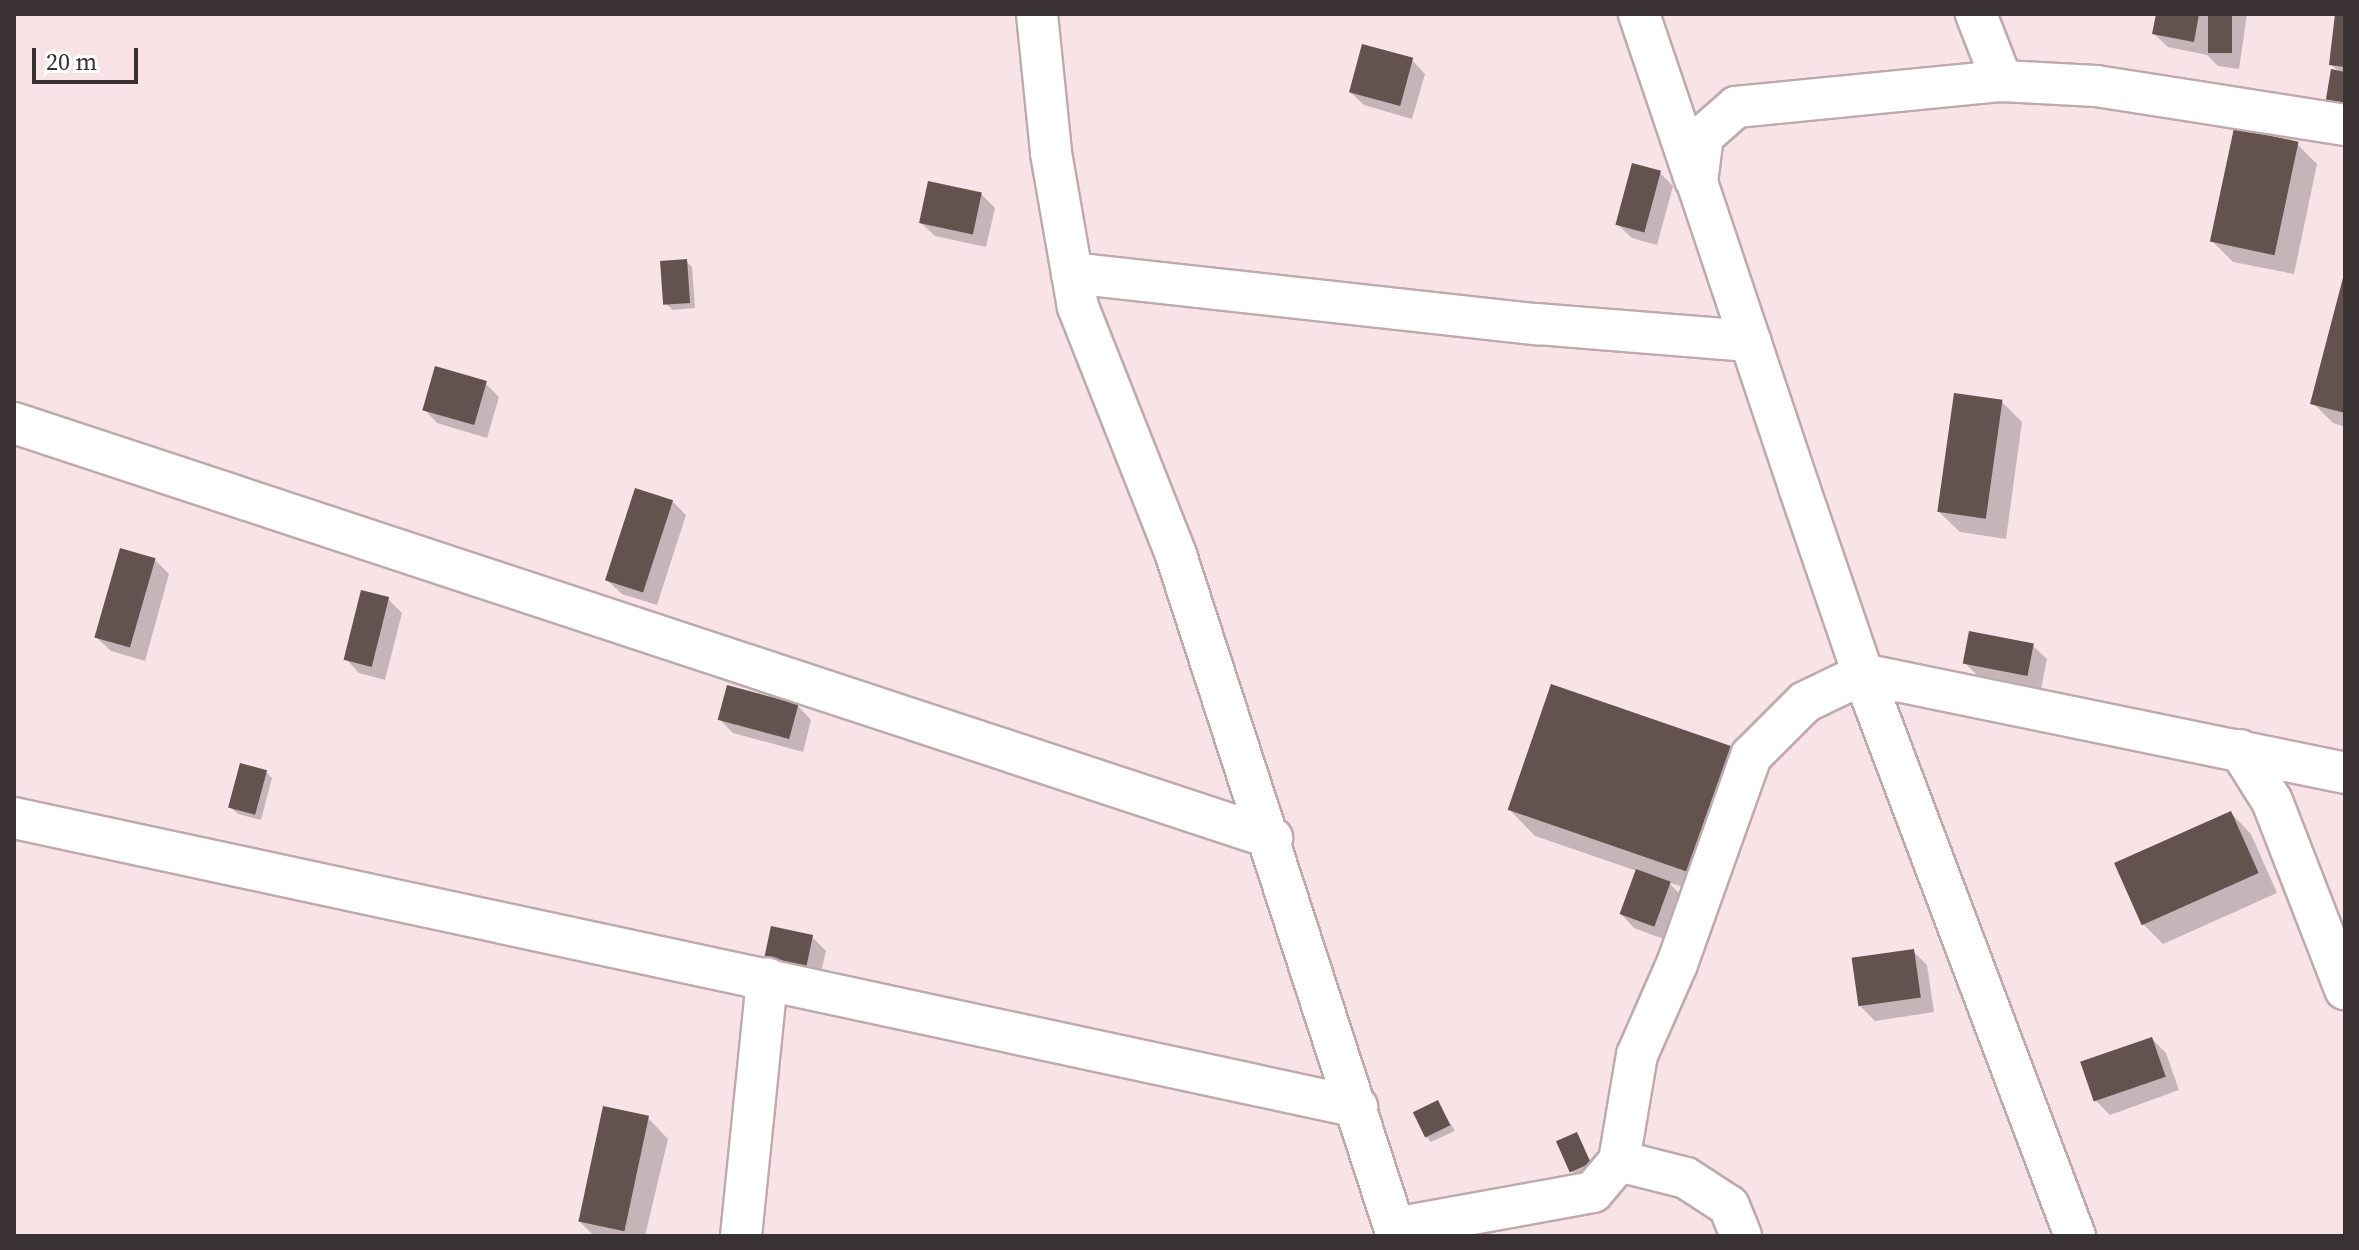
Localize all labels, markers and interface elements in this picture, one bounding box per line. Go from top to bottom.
scale bar [36,32,142,82]
text: 20 m [46,45,97,78]

